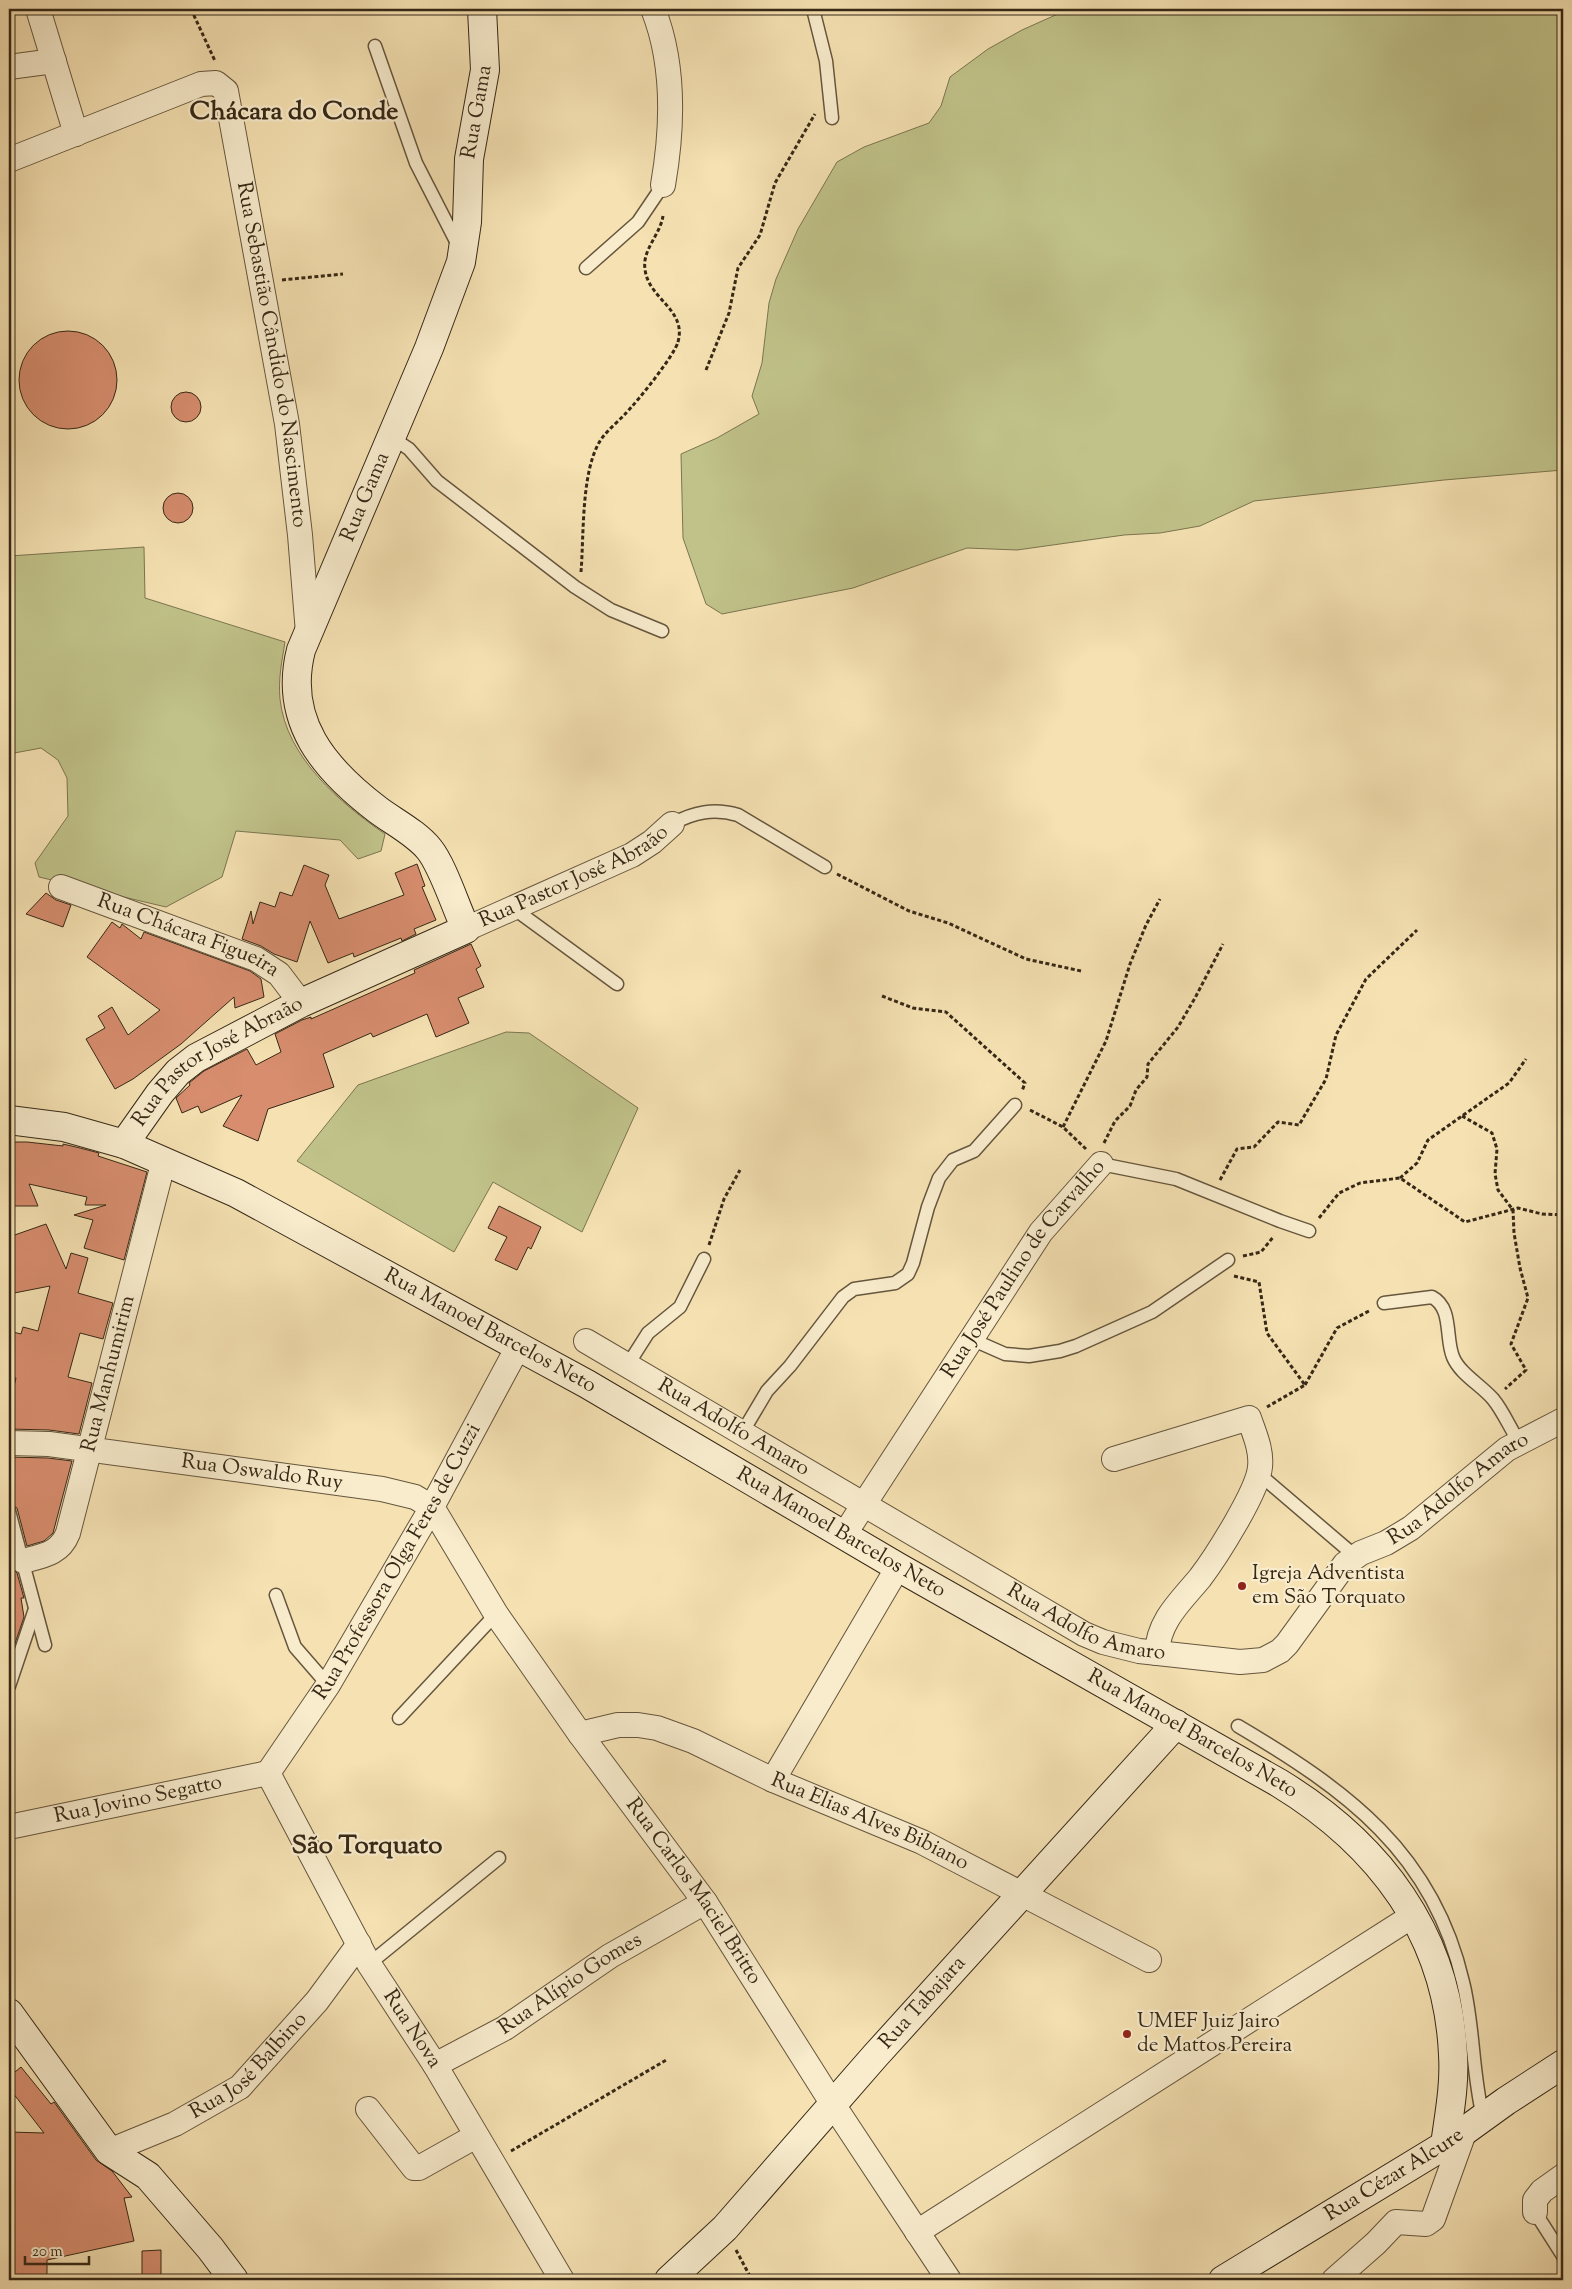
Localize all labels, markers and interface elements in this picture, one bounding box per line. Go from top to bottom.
street label: Rua Gama [454,62,501,161]
district label: Chácara do Conde [190,94,398,131]
street label: Rua Sebastião Cândido do Nascimento [228,179,314,529]
street label: Rua Gama [334,447,398,547]
street label: Rua Pastor José Abraão [474,818,676,936]
street label: Rua Chácara Figueira [93,887,285,985]
street label: Rua Pastor José Abraão [126,989,309,1133]
street label: Rua José Paulino de Carvalho [934,1153,1113,1385]
street label: Rua Manoel Barcelos Neto [378,1261,602,1401]
street label: Rua Manhumirim [74,1292,144,1456]
street label: Rua Adolfo Amaro [652,1371,815,1484]
street label: Rua Professora Olga Feres de Cuzzi [307,1418,489,1706]
street label: Rua Adolfo Amaro [1382,1425,1534,1553]
street label: Rua Oswaldo Ruy [179,1447,345,1499]
street label: Rua Manoel Barcelos Neto [731,1460,951,1606]
place label: Igreja Adventista em São Torquato [1252,1559,1406,1613]
street label: Rua Adolfo Amaro [1001,1577,1167,1669]
marker: Igreja Adventista em São Torquato [1236,1580,1248,1592]
street label: Rua Manoel Barcelos Neto [1082,1662,1304,1806]
street label: Rua Elias Alves Bibiano [766,1766,974,1879]
street label: Rua Jovino Segatto [52,1768,225,1832]
street label: Rua Carlos Maciel Britto [618,1792,769,1991]
district label: São Torquato [292,1828,442,1865]
street label: Rua Alípio Gomes [493,1926,648,2043]
street label: Rua Tabajara [873,1950,974,2057]
street label: Rua Nova [375,1984,449,2075]
street label: Rua José Balbino [184,2006,315,2128]
place label: UMEF Juiz Jairo de Mattos Pereira [1137,2007,1292,2061]
marker: UMEF Juiz Jairo de Mattos Pereira [1121,2028,1133,2040]
street label: Rua Cézar Alcure [1319,2121,1470,2230]
scale bar [25,2234,89,2266]
text: 20 m [32,2242,63,2263]

